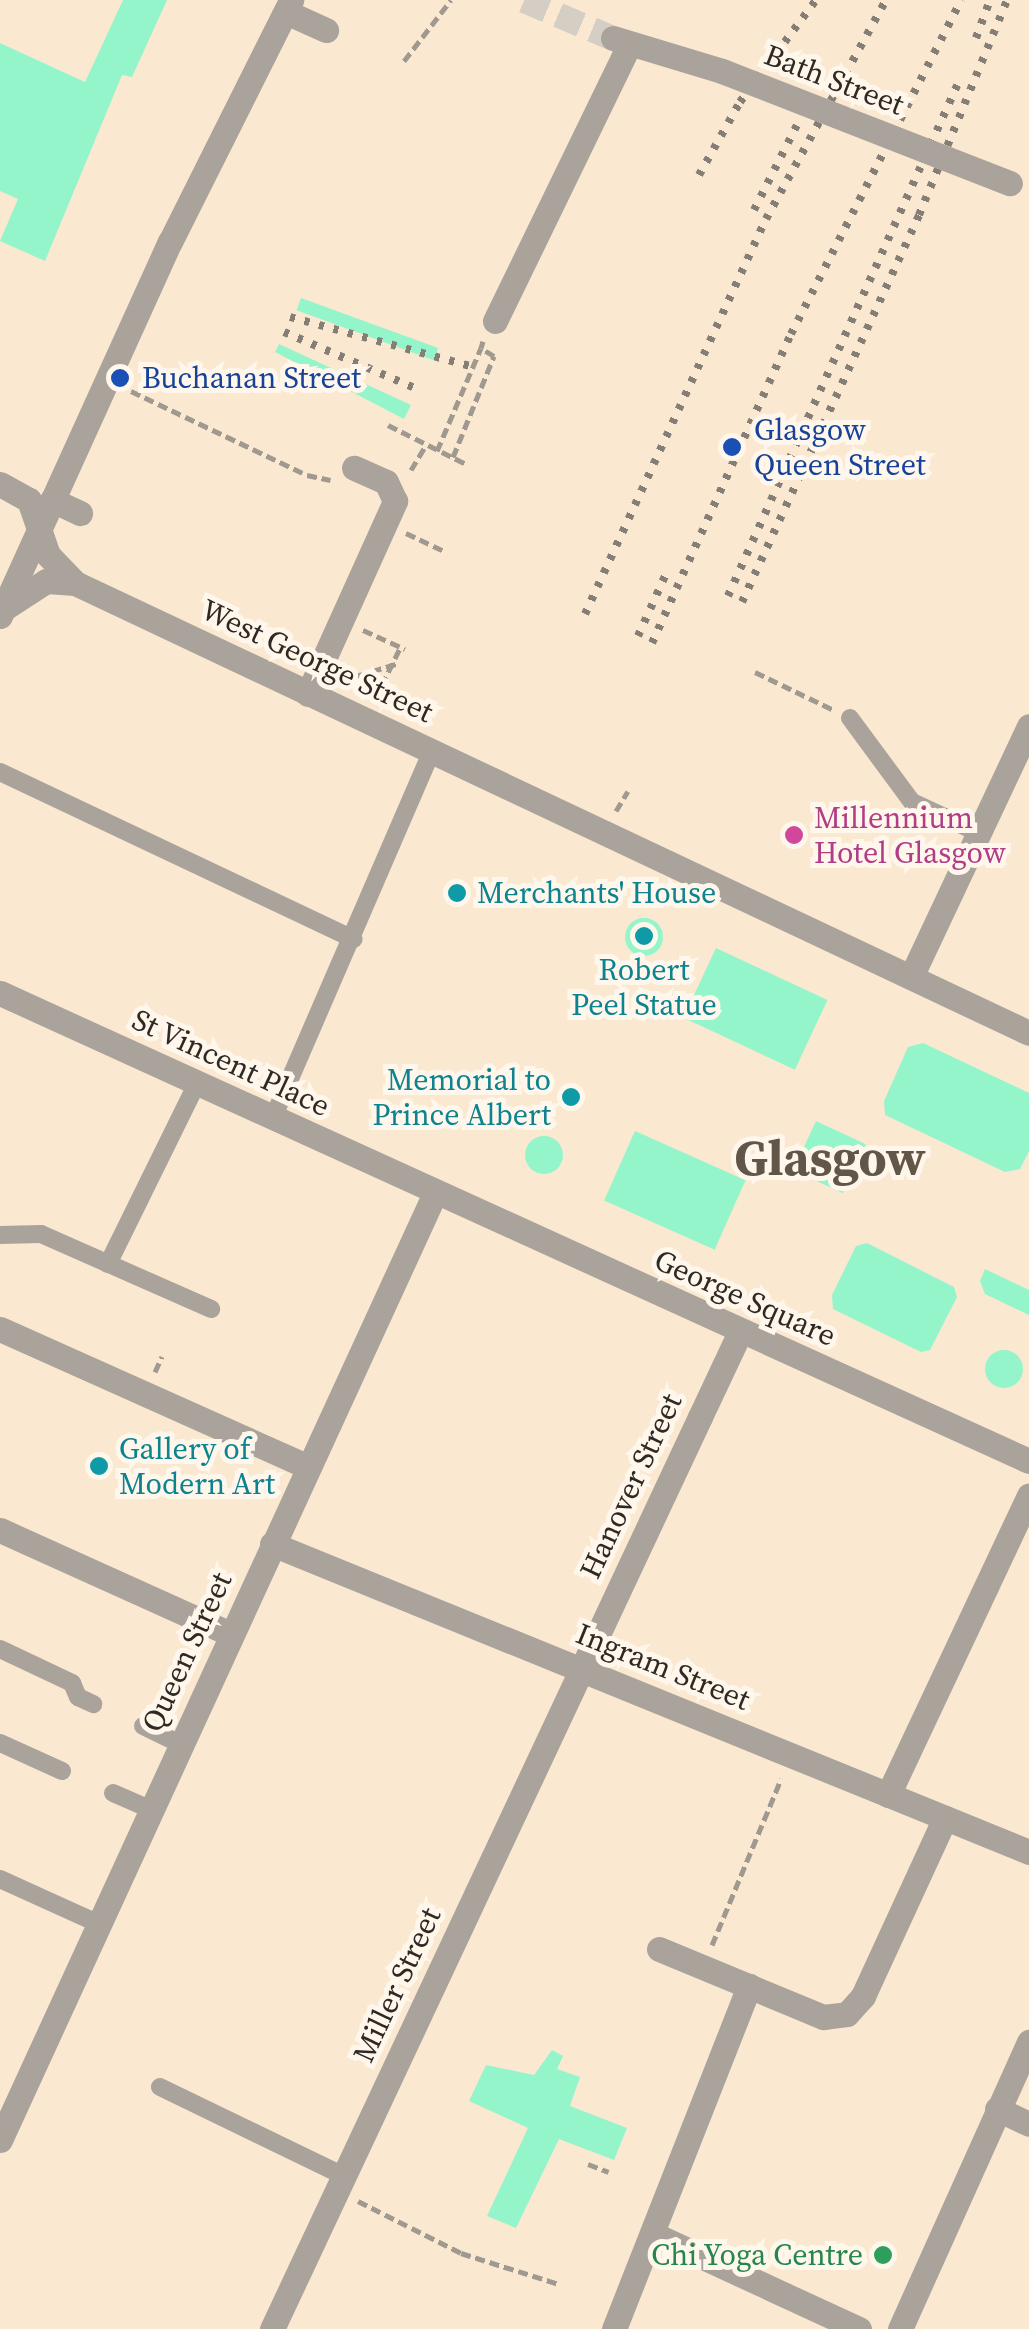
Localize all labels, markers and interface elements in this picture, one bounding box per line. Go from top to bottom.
street label: Bath Street [759,37,909,123]
place label: Buchanan Street [142,360,361,396]
marker: Buchanan Street [107,365,133,391]
place label: Glasgow Queen Street [754,412,926,482]
marker: Glasgow Queen Street [719,434,745,460]
street label: West George Street [195,592,439,730]
place label: Millennium Hotel Glasgow [814,800,1006,870]
marker: Millennium Hotel Glasgow [783,824,805,846]
place label: Merchants' House [477,875,716,911]
marker: Merchants' House [446,882,468,904]
marker: Robert Peel Statue [633,925,655,947]
place label: Robert Peel Statue [571,952,717,1022]
street label: St Vincent Place [126,1001,336,1125]
place label: Memorial to Prince Albert [372,1062,551,1132]
marker: Memorial to Prince Albert [560,1086,582,1108]
district label: Glasgow [734,1128,926,1188]
street label: George Square [649,1242,841,1354]
street label: Hanover Street [572,1388,690,1584]
place label: Gallery of Modern Art [119,1431,275,1502]
marker: Gallery of Modern Art [88,1455,110,1477]
street label: Queen Street [134,1567,240,1737]
street label: Ingram Street [571,1616,755,1718]
street label: Miller Street [346,1902,448,2068]
place label: Chi Yoga Centre [650,2237,863,2273]
marker: Chi Yoga Centre [872,2244,894,2266]

